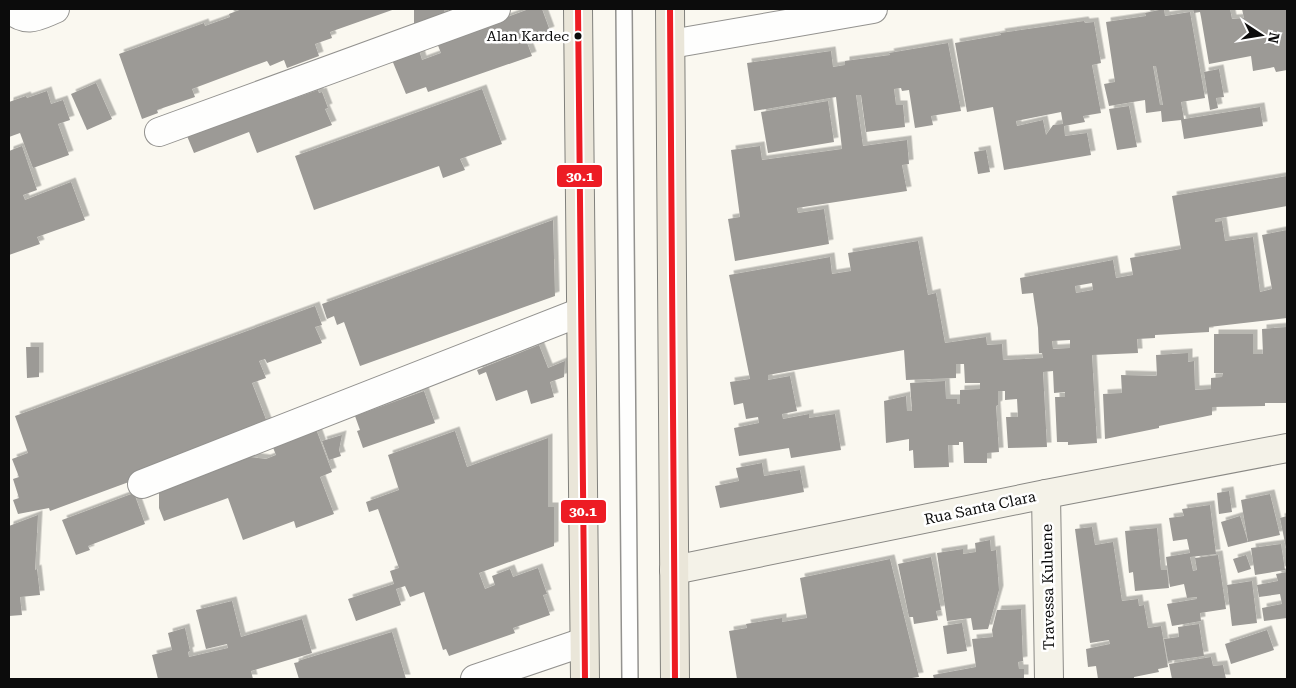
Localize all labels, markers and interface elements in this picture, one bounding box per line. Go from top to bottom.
north arrow [1236,10,1286,60]
place label: Alan Kardec [487,28,569,44]
marker: Alan Kardec [573,31,583,41]
text: N [1265,31,1283,45]
line badge: 30.1 [556,164,603,188]
text: 30.1 [566,168,594,184]
street label: Rua Santa Clara [922,487,1038,529]
line badge: 30.1 [560,499,607,524]
text: 30.1 [569,503,597,519]
street label: Travessa Kuluene [1038,524,1058,650]

